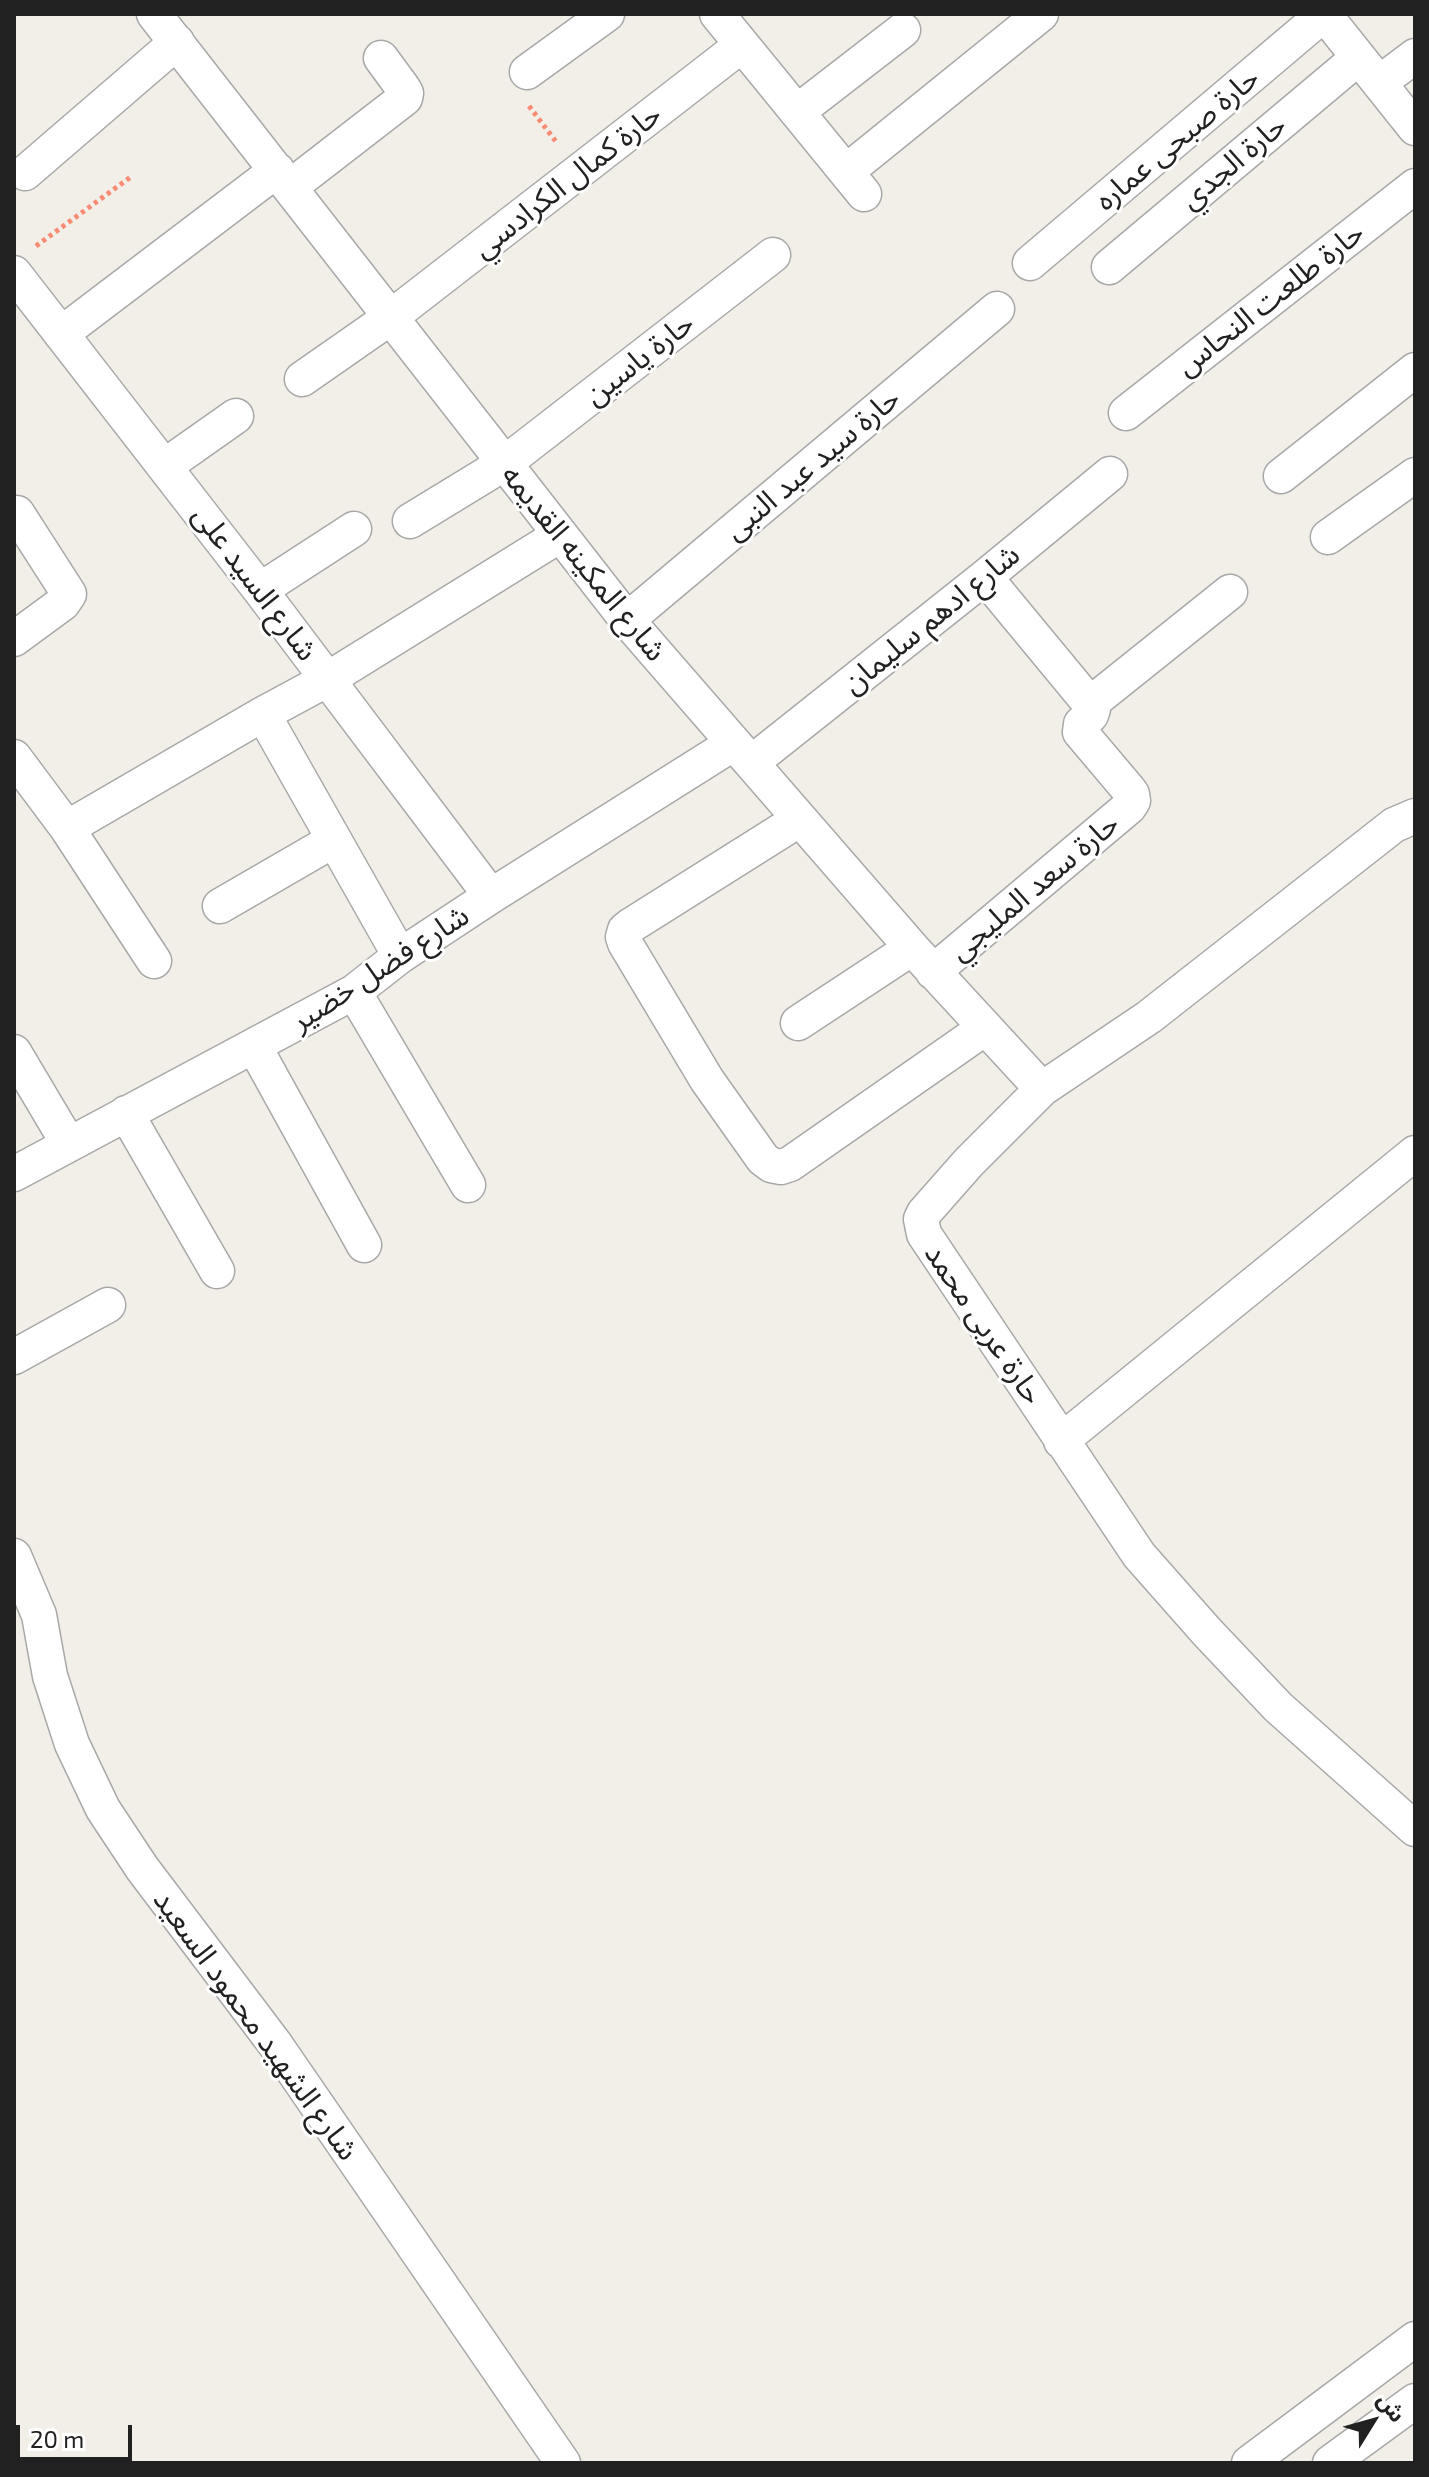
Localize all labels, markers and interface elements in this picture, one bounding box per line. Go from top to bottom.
street label: حارة صبحى عماره [1088,60,1266,218]
street label: حارة كمال الكرادسي [466,96,668,266]
street label: حارة الجدي [1172,107,1294,217]
street label: حارة طلعت النحاس [1169,214,1371,384]
street label: حارة ياسين [577,305,701,413]
street label: حارة سيد عبد النبى [717,380,907,548]
street label: شارع المكينه القديمه [494,458,674,668]
street label: شارع السيد على [185,498,325,668]
street label: شارع ادهم سليمان [835,537,1027,701]
street label: حارة سعد المليجي [942,806,1126,968]
street label: شارع فضل خضير [284,897,476,1039]
street label: حارة عربى محمد [917,1237,1051,1411]
street label: شارع الشهيد محمود السعيد [146,1883,366,2167]
north arrow [1333,2381,1413,2461]
text: ش [1373,2387,1412,2426]
scale bar [20,2409,136,2459]
text: 20 m [30,2424,84,2453]

